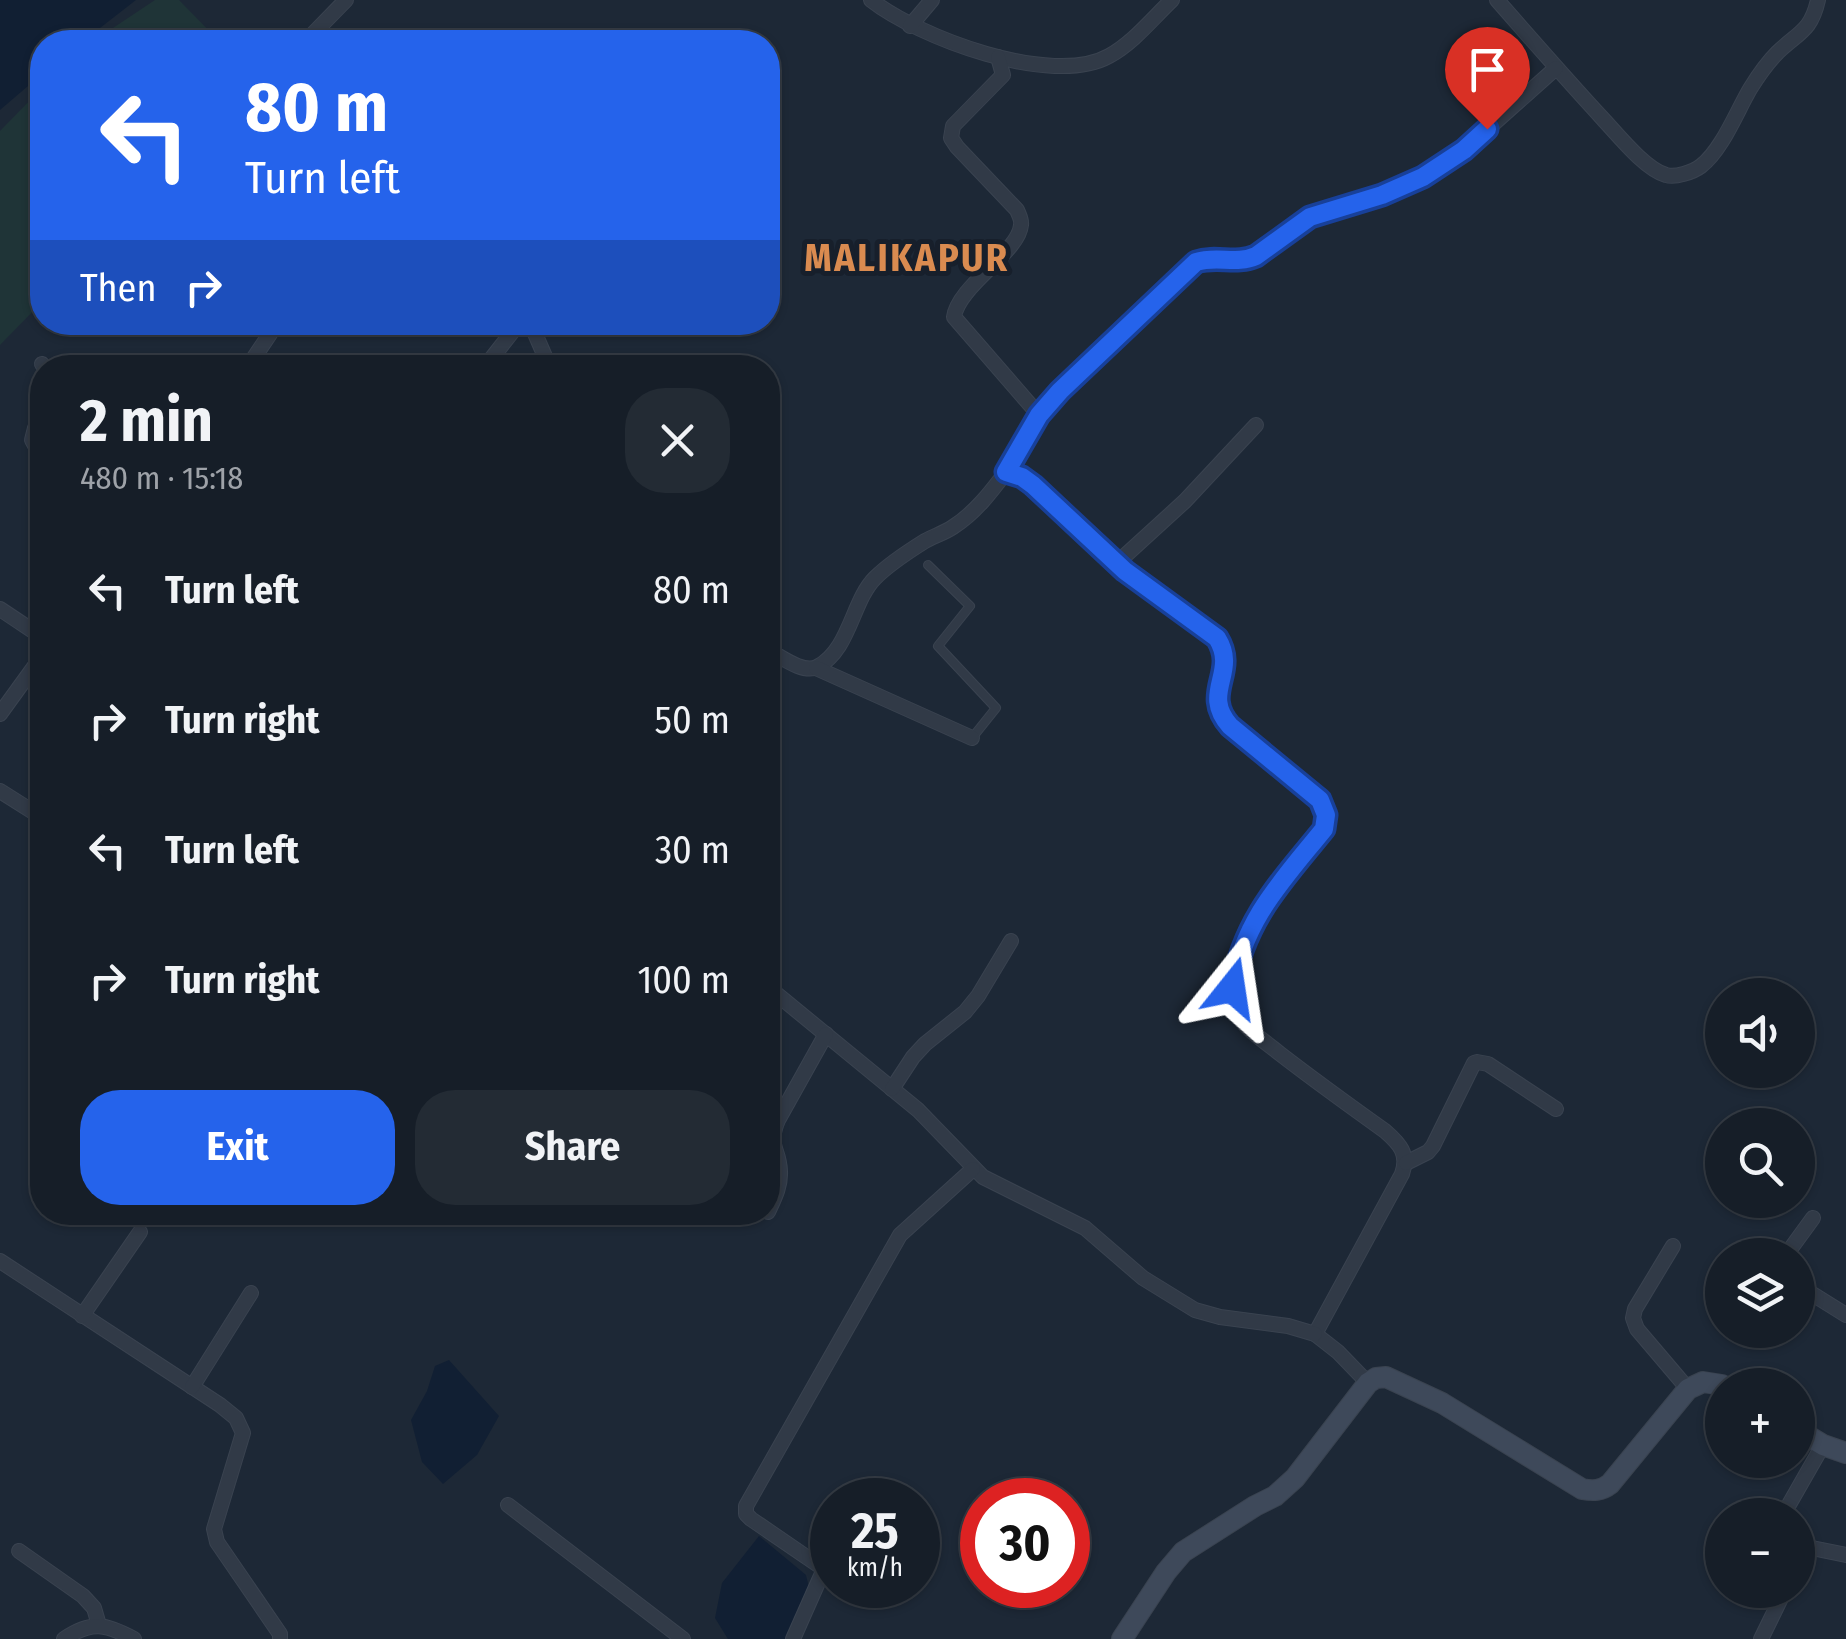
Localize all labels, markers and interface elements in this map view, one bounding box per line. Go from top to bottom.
pin [1445,27,1530,130]
icon: arrive [1460,42,1515,97]
text: 80 m [245,66,388,150]
icon: left [80,70,210,200]
text: Turn left [245,151,400,205]
district label: MALIKAPUR [804,235,1010,281]
icon: right [176,260,231,315]
text: Then [80,265,156,311]
text: 2 min [80,385,213,457]
button: close [625,388,730,493]
text: 480 m · 15:18 [80,459,243,497]
icon: left [80,563,135,618]
text: Turn left [165,567,299,613]
text: 80 m [653,567,730,613]
icon: right [80,693,135,748]
text: Turn right [165,697,319,743]
text: 50 m [655,697,730,743]
icon: left [80,823,135,878]
text: Turn left [165,827,299,873]
text: 30 m [655,827,730,873]
position arrow [1180,936,1284,1040]
icon: right [80,953,135,1008]
text: Turn right [165,957,319,1003]
text: 100 m [637,957,730,1003]
map controls [1705,978,1815,1608]
button: sound [1705,978,1815,1088]
button: Exit [80,1090,395,1205]
button: Share [415,1090,730,1205]
button: search [1705,1108,1815,1218]
button: layers [1705,1238,1815,1348]
button: + [1705,1368,1815,1478]
speed limit sign: 30 [960,1478,1090,1608]
button: − [1705,1498,1815,1608]
text: 25 [851,1501,899,1561]
text: km/h [847,1553,903,1583]

